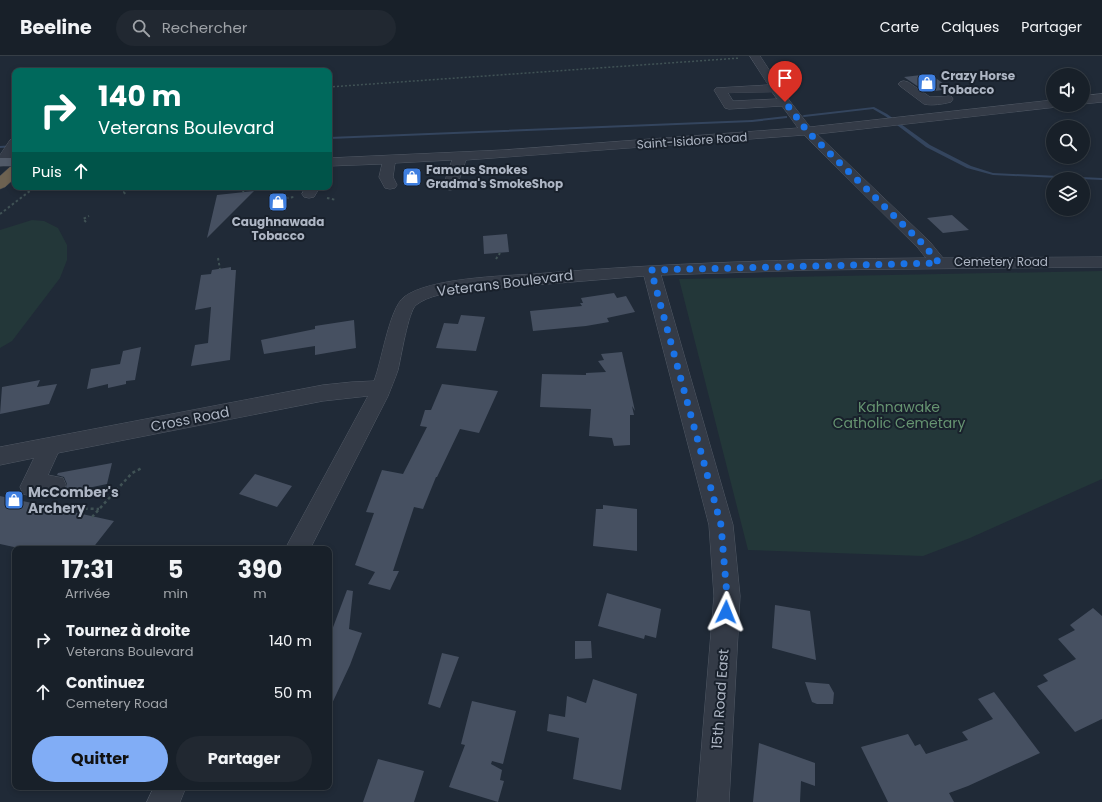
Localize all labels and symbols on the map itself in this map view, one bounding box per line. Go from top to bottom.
pin [768,61,802,102]
place label: Crazy Horse Tobacco [941,67,1016,98]
shop icon: Crazy Horse Tobacco [916,72,938,94]
street label: Saint-Isidore Road [636,128,748,153]
place label: Famous Smokes Gradma's SmokeShop [426,161,563,192]
shop icon: Famous Smokes Gradma's SmokeShop [401,166,423,188]
shop icon: Caughnawada Tobacco [267,191,289,213]
place label: Caughnawada Tobacco [232,213,324,244]
street label: Cemetery Road [954,253,1048,270]
street label: Veterans Boulevard [436,265,574,301]
park label: Kahnawake Catholic Cemetary [833,397,965,433]
street label: Cross Road [149,402,231,436]
place label: McComber's Archery [28,482,119,518]
shop icon: McComber's Archery [3,489,25,511]
position arrow [705,591,747,633]
street label: 15th Road East [707,648,733,750]

